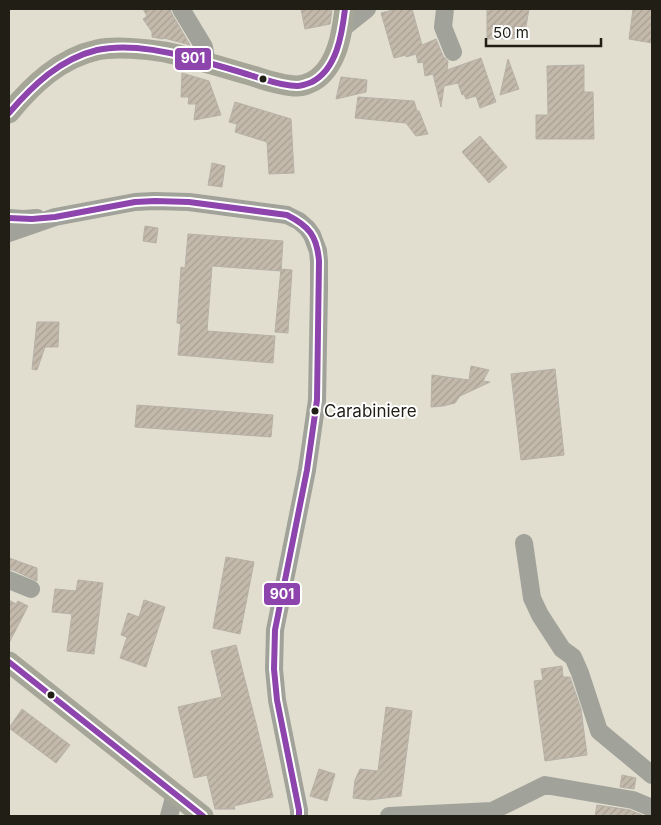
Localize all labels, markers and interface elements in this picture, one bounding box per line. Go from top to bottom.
scale bar [486,15,601,47]
text: 50 m [493,23,529,42]
line badge: 901 [174,47,212,71]
text: 901 [181,49,205,66]
unlabelled marker [258,74,268,84]
place label: Carabiniere [324,401,417,421]
marker: Carabiniere [310,406,320,416]
line badge: 901 [263,582,301,606]
text: 901 [270,585,294,602]
unlabelled marker [46,690,56,700]

